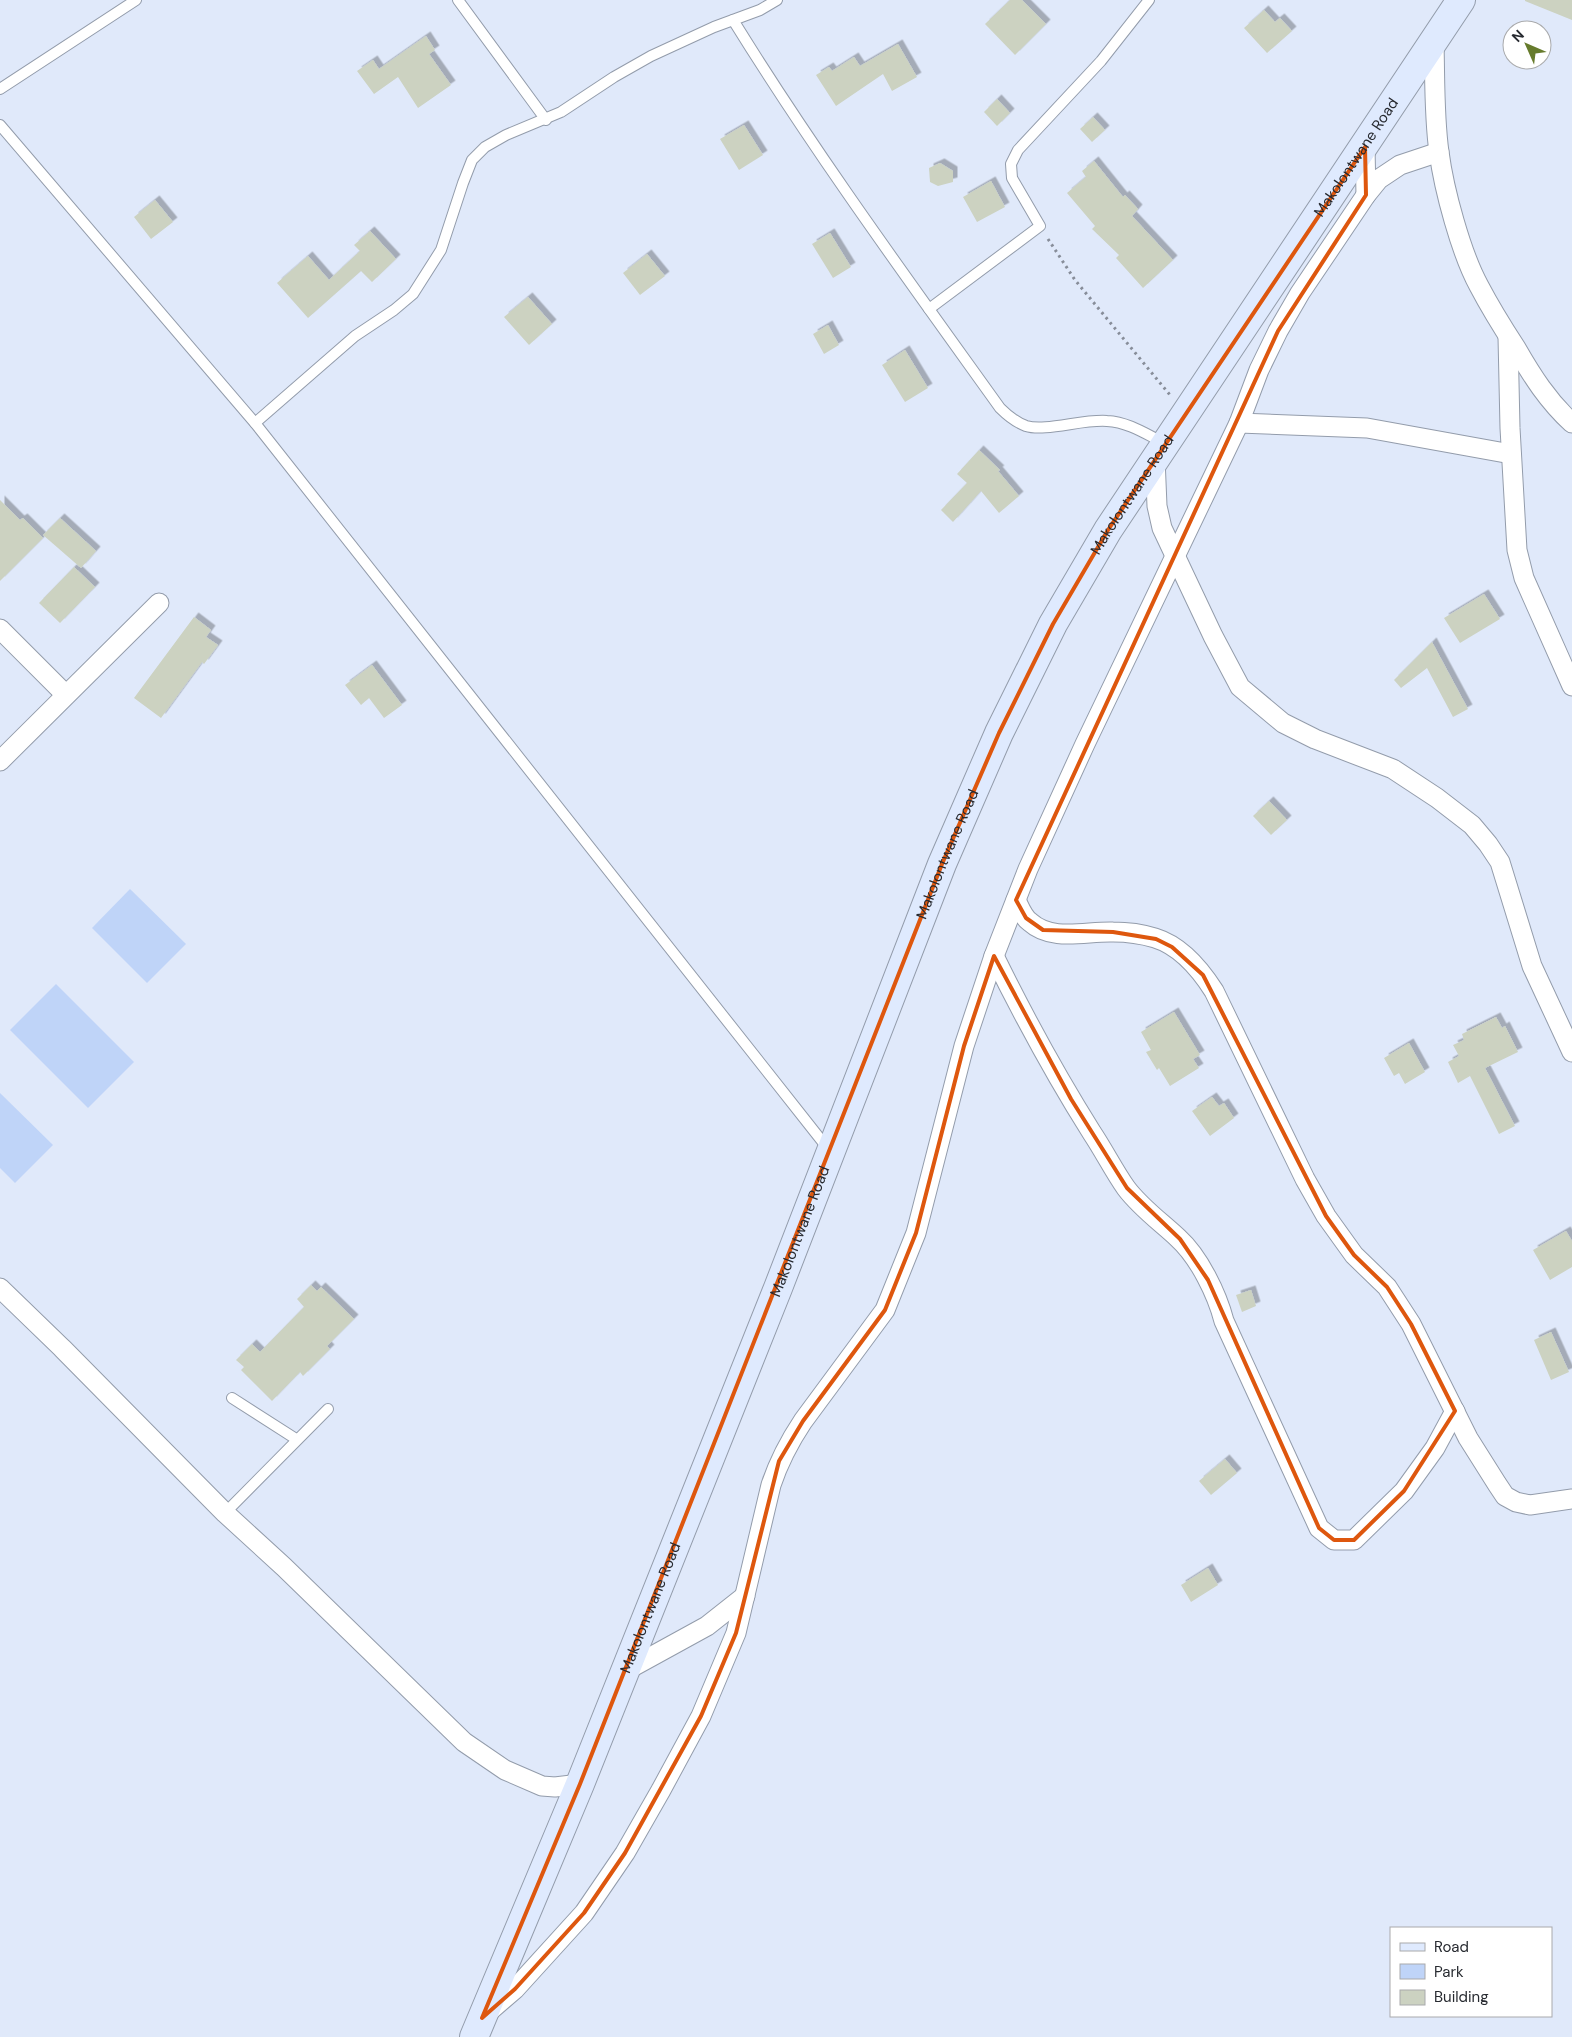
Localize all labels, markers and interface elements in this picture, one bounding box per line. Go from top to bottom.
north arrow [1502,20,1552,70]
text: N [1508,26,1528,46]
street label: Makolontwane Road [1309,94,1403,221]
street label: Makolontwane Road [1086,431,1178,558]
street label: Makolontwane Road [912,786,983,922]
street label: Makolontwane Road [765,1163,834,1300]
street label: Makolontwane Road [615,1540,685,1676]
legend [1390,1927,1552,2017]
text: Road [1434,1937,1469,1957]
text: Park [1434,1962,1464,1982]
text: Building [1434,1987,1489,2007]

